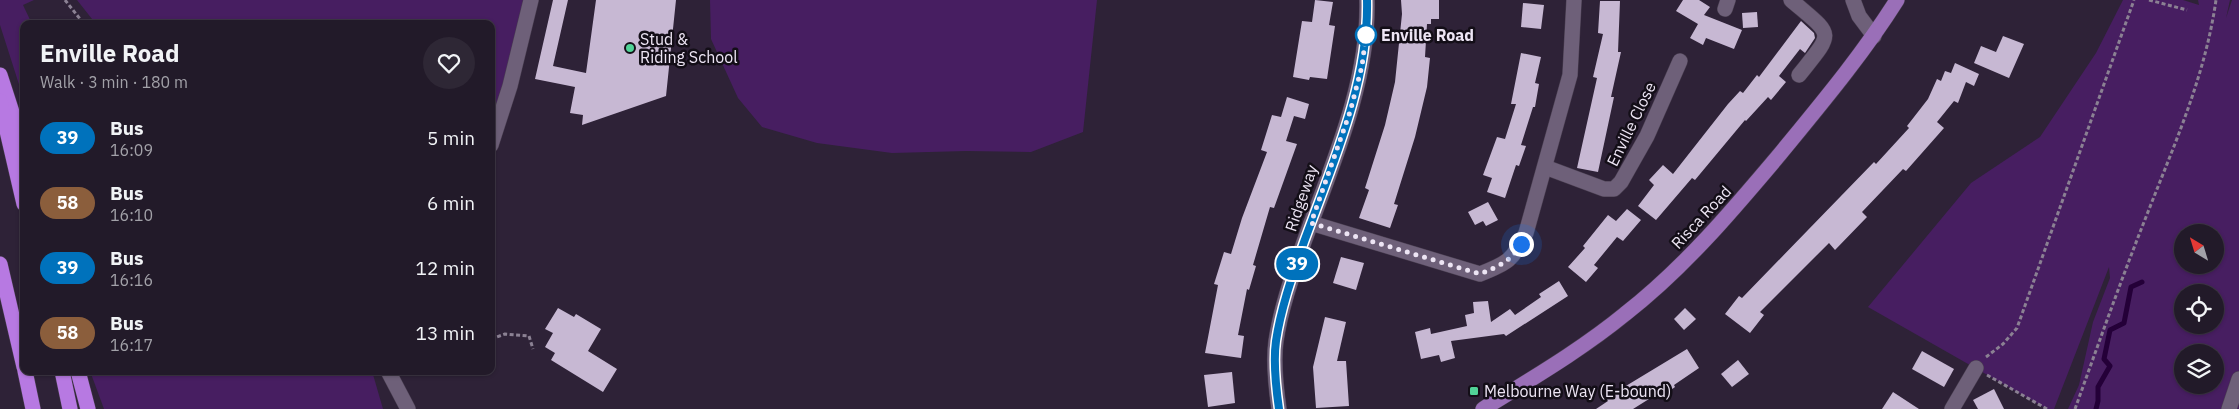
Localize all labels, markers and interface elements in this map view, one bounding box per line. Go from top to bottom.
marker: Enville Road [1355,24,1377,46]
place label: Enville Road [1381,25,1474,45]
place label: Stud & Riding School [640,29,738,67]
text: Enville Road [40,37,180,69]
button: heart [423,37,475,89]
marker: Stud & Riding School [624,42,636,54]
text: Walk · 3 min · 180 m [40,72,188,92]
street label: Enville Close [1602,78,1660,169]
text: Bus [110,116,144,140]
text: 39 [57,126,78,149]
text: 5 min [427,126,475,150]
text: 16:09 [110,140,153,160]
street label: Ridgeway [1280,162,1322,234]
text: Bus [110,181,144,205]
street label: Risca Road [1667,181,1735,253]
text: 58 [57,191,78,214]
text: 6 min [427,191,475,215]
text: 16:10 [110,205,153,225]
north arrow [2174,224,2224,274]
map controls [2174,224,2224,394]
your location [1509,232,1534,257]
text: Bus [110,246,144,270]
line badge: 39 [1274,248,1320,280]
text: 39 [1286,252,1308,275]
text: 39 [57,256,78,279]
text: 12 min [416,256,475,280]
text: 16:16 [110,270,153,290]
button: locate [2174,284,2224,334]
text: Bus [110,311,144,335]
text: 58 [57,321,78,344]
text: 13 min [416,321,475,345]
text: 16:17 [110,335,153,355]
button: layers [2174,344,2224,394]
place label: Melbourne Way (E-bound) [1484,381,1671,401]
marker: Melbourne Way (E-bound) [1468,385,1480,397]

